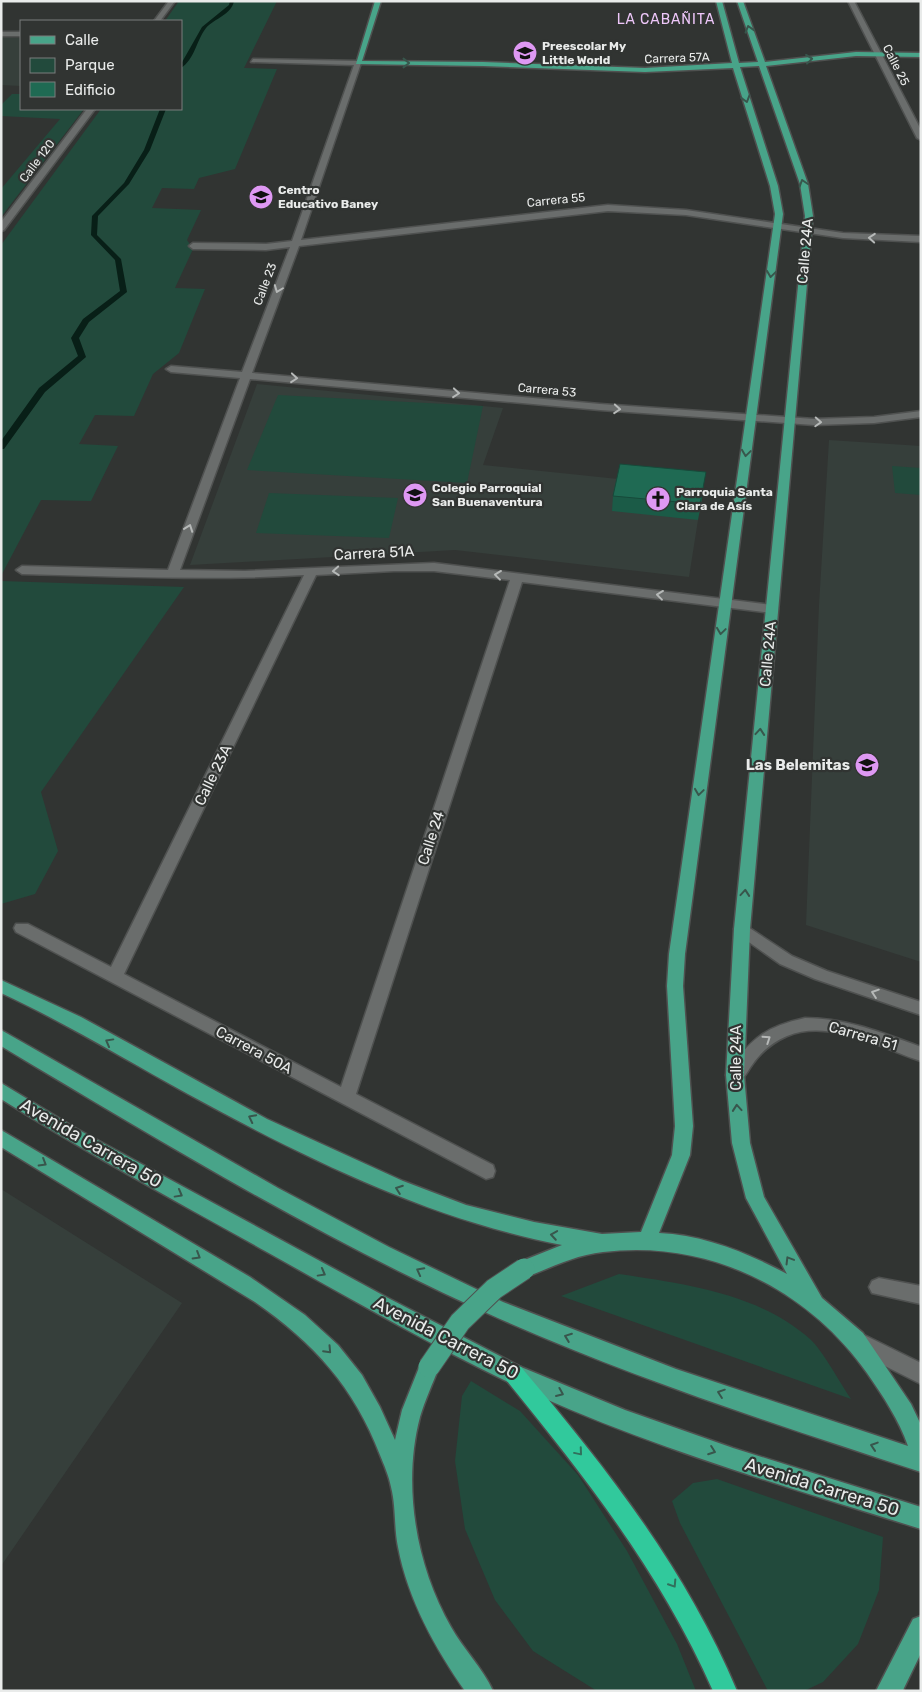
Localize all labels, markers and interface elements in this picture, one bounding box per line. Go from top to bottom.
district label: LA CABAÑITA [617,10,715,28]
legend [20,20,182,110]
one-way arrow [744,26,754,34]
text: Calle [65,31,99,49]
place label: Preescolar My Little World [542,39,626,67]
school or university icon: Preescolar My Little World [512,40,538,66]
street label: Calle 25 [880,42,912,88]
street label: Carrera 57A [644,50,710,66]
one-way arrow [806,54,814,65]
text: Parque [65,56,115,74]
one-way arrow [403,58,411,68]
text: Edificio [65,81,115,99]
one-way arrow [740,94,750,102]
street label: Calle 120 [16,137,58,185]
one-way arrow [799,179,809,187]
place label: Centro Educativo Baney [278,183,378,211]
school or university icon: Centro Educativo Baney [248,184,274,210]
street label: Carrera 55 [526,190,586,210]
street label: Calle 24A [793,218,817,284]
one-way arrow [868,232,876,243]
street label: Calle 23 [251,261,279,307]
one-way arrow [766,271,777,279]
one-way arrow [274,284,284,293]
one-way arrow [290,373,298,384]
street label: Carrera 53 [517,380,577,400]
one-way arrow [452,388,460,399]
one-way arrow [614,403,622,414]
one-way arrow [814,416,822,427]
one-way arrow [742,448,752,457]
place label: Colegio Parroquial San Buenaventura [432,481,543,509]
school or university icon: Colegio Parroquial San Buenaventura [402,482,428,508]
place label: Parroquia Santa Clara de Asís [676,485,773,513]
church icon: Parroquia Santa Clara de Asís [645,486,671,512]
one-way arrow [183,524,193,533]
street label: Carrera 51A [333,542,415,564]
one-way arrow [332,565,340,576]
one-way arrow [494,570,502,581]
one-way arrow [655,590,663,601]
street label: Calle 24A [756,621,780,687]
one-way arrow [717,627,727,635]
one-way arrow [755,727,766,735]
street label: Calle 23A [191,742,235,808]
school or university icon: Las Belemitas [854,752,880,778]
place label: Las Belemitas [746,756,850,774]
one-way arrow [694,788,705,796]
street label: Calle 24 [414,809,448,867]
one-way arrow [739,889,750,897]
one-way arrow [871,989,879,999]
street label: Carrera 51 [827,1018,899,1054]
street label: Carrera 50A [213,1022,295,1078]
street label: Calle 24A [727,1025,745,1091]
one-way arrow [762,1036,771,1046]
one-way arrow [105,1038,114,1048]
street label: Avenida Carrera 50 [16,1093,166,1193]
one-way arrow [732,1104,743,1112]
one-way arrow [249,1114,258,1124]
one-way arrow [38,1156,47,1166]
one-way arrow [395,1185,404,1195]
one-way arrow [174,1188,183,1198]
one-way arrow [550,1230,559,1240]
one-way arrow [192,1249,201,1259]
one-way arrow [786,1256,795,1265]
one-way arrow [316,1266,325,1276]
one-way arrow [416,1267,425,1277]
street label: Avenida Carrera 50 [370,1292,522,1384]
one-way arrow [564,1333,573,1343]
one-way arrow [323,1345,332,1354]
one-way arrow [555,1387,564,1398]
one-way arrow [717,1389,725,1399]
one-way arrow [871,1442,879,1452]
one-way arrow [707,1445,716,1455]
one-way arrow [573,1446,582,1455]
street label: Avenida Carrera 50 [742,1453,902,1521]
one-way arrow [667,1578,676,1588]

